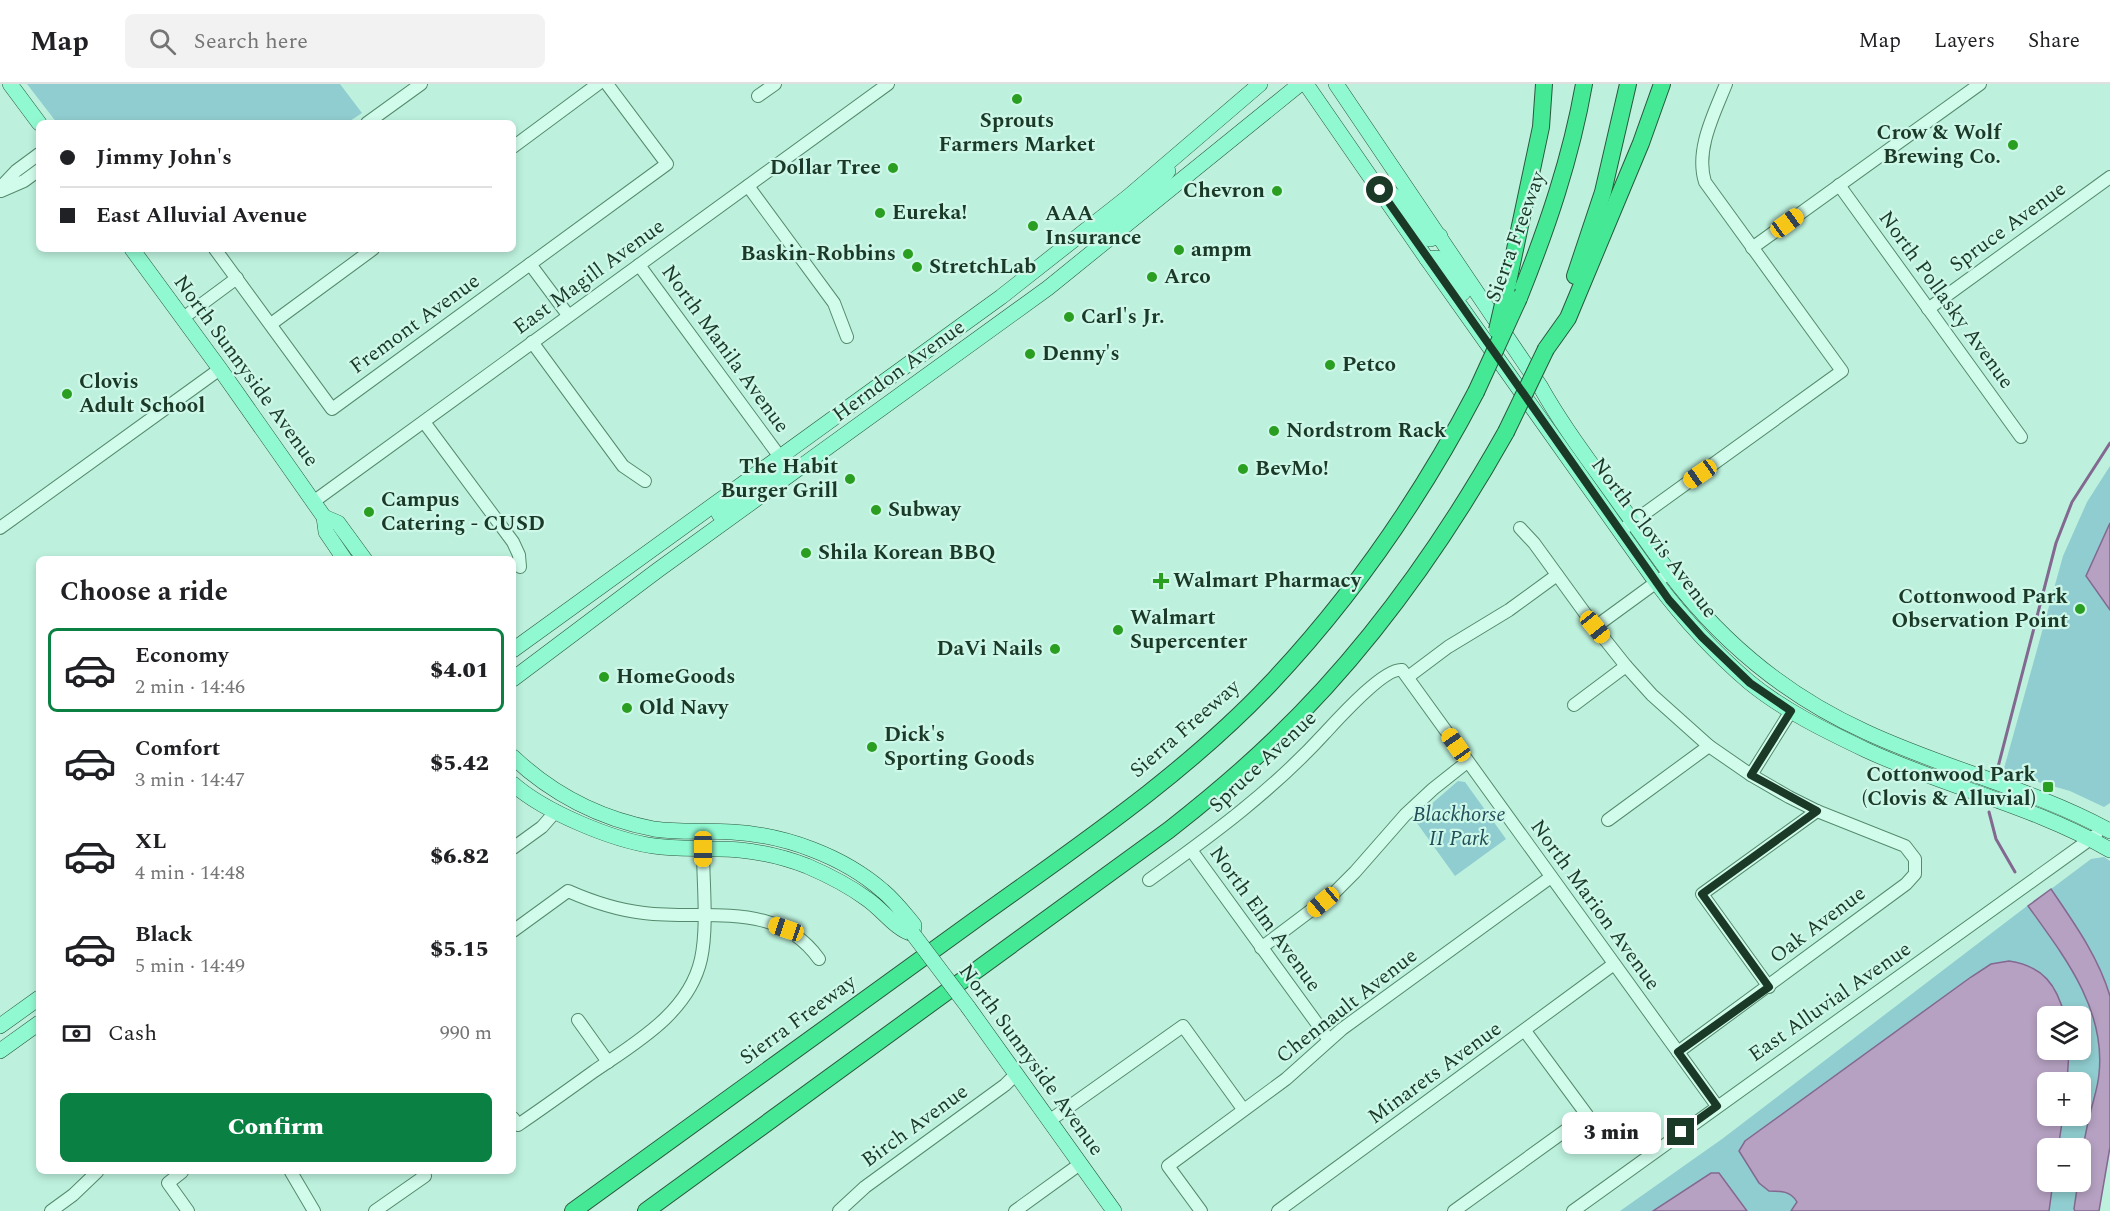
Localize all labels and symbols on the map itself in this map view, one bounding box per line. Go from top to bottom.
marker: Sprouts Farmers Market [1010,92,1024,106]
place label: Sprouts Farmers Market [939,105,1095,161]
place label: Crow & Wolf Brewing Co. [1876,117,2002,173]
marker: Crow & Wolf Brewing Co. [2006,138,2020,152]
place label: Dollar Tree [770,152,881,184]
marker: Dollar Tree [886,161,900,175]
street label: Sierra Freeway [1477,166,1555,307]
street label: Spruce Avenue [1943,174,2073,280]
place label: Chevron [1183,175,1265,207]
route start [1366,176,1393,203]
marker: Chevron [1270,184,1284,198]
place label: Eureka! [892,197,967,229]
place label: AAA Insurance [1045,198,1141,254]
street label: North Pollasky Avenue [1870,204,2022,396]
car [1767,205,1807,241]
marker: Eureka! [873,206,887,220]
street label: East Magill Avenue [506,211,672,343]
marker: AAA Insurance [1026,219,1040,233]
place label: ampm [1191,234,1252,266]
place label: Baskin-Robbins [741,238,896,270]
marker: ampm [1172,243,1186,257]
marker: Baskin-Robbins [901,247,915,261]
place label: StretchLab [929,251,1036,283]
street label: North Manila Avenue [653,258,797,440]
marker: StretchLab [910,260,924,274]
place label: Arco [1164,261,1211,293]
street label: Fremont Avenue [343,266,487,382]
street label: North Sunnyside Avenue [165,268,327,474]
marker: Arco [1145,270,1159,284]
place label: Carl's Jr. [1081,301,1165,333]
marker: Carl's Jr. [1062,310,1076,324]
street label: Herndon Avenue [826,312,972,430]
place label: Denny's [1042,338,1120,370]
marker: Denny's [1023,347,1037,361]
place label: Petco [1342,349,1396,381]
marker: Petco [1323,358,1337,372]
place label: Clovis Adult School [79,366,205,422]
marker: Clovis Adult School [60,387,74,401]
place label: Nordstrom Rack [1286,415,1447,447]
marker: Nordstrom Rack [1267,424,1281,438]
place label: The Habit Burger Grill [721,451,838,507]
street label: North Clovis Avenue [1583,451,1725,625]
place label: BevMo! [1255,453,1329,485]
car [1680,456,1720,492]
marker: BevMo! [1236,462,1250,476]
marker: The Habit Burger Grill [843,472,857,486]
place label: Campus Catering - CUSD [381,484,545,540]
place label: Subway [888,494,962,526]
marker: Subway [869,503,883,517]
marker: Campus Catering - CUSD [362,505,376,519]
place label: Shila Korean BBQ [818,537,997,569]
marker: Shila Korean BBQ [799,546,813,560]
place label: Walmart Pharmacy [1173,565,1362,597]
marker: Walmart Pharmacy [1154,574,1168,588]
place label: Cottonwood Park Observation Point [1891,581,2068,637]
place label: Walmart Supercenter [1130,602,1247,658]
marker: Cottonwood Park Observation Point [2073,602,2087,616]
car [1577,607,1613,647]
marker: Walmart Supercenter [1111,623,1125,637]
place label: DaVi Nails [937,633,1043,665]
marker: DaVi Nails [1048,642,1062,656]
place label: HomeGoods [616,661,736,693]
marker: HomeGoods [597,670,611,684]
street label: Sierra Freeway [1123,671,1248,786]
place label: Old Navy [639,692,729,724]
marker: Old Navy [620,701,634,715]
street label: Spruce Avenue [1202,703,1324,821]
place label: Dick's Sporting Goods [884,719,1035,775]
car [1438,725,1474,765]
marker: Dick's Sporting Goods [865,740,879,754]
place label: Cottonwood Park (Clovis & Alluvial) [1862,759,2036,815]
marker: Cottonwood Park (Clovis & Alluvial) [2041,780,2055,794]
park label: Blackhorse II Park [1412,799,1506,855]
street label: North Marion Avenue [1522,813,1668,997]
car [694,831,712,867]
street label: North Elm Avenue [1201,839,1329,999]
street label: Oak Avenue [1763,878,1873,972]
car [1303,884,1343,920]
car [766,915,806,943]
street label: East Alluvial Avenue [1742,934,1918,1070]
street label: Chennault Avenue [1269,940,1425,1072]
street label: North Sunnyside Avenue [950,957,1112,1163]
street label: Sierra Freeway [733,966,864,1073]
street label: Minarets Avenue [1361,1013,1509,1133]
street label: Birch Avenue [855,1076,975,1176]
callout: 3 min [1561,1111,1660,1153]
route end [1667,1118,1694,1145]

